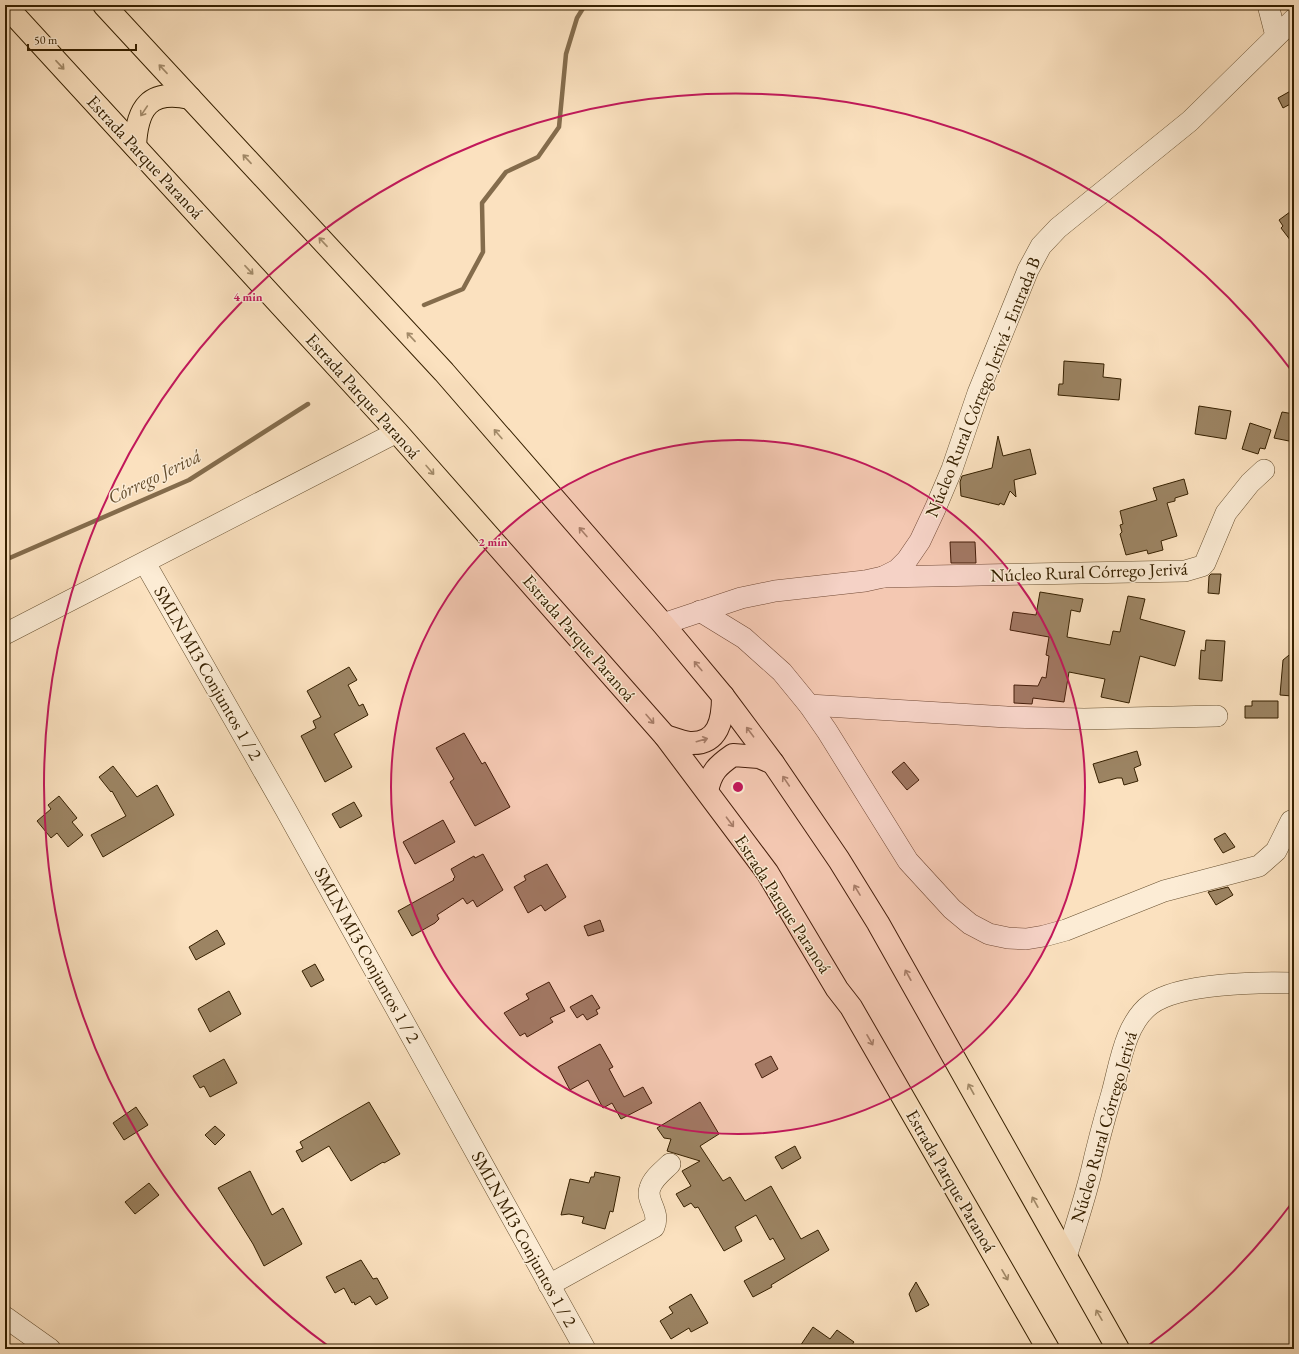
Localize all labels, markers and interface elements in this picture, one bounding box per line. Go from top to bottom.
scale bar [28,26,136,52]
text: 50 m [34,32,58,48]
one-way arrow [55,60,65,70]
one-way arrow [158,64,168,74]
street label: Estrada Parque Paranoá [82,90,209,224]
one-way arrow [139,105,147,117]
one-way arrow [242,154,251,164]
one-way arrow [318,237,328,247]
street label: Núcleo Rural Córrego Jerivá - Entrada B [920,253,1045,520]
one-way arrow [244,265,254,275]
text: 4 min [233,289,263,305]
street label: Estrada Parque Paranoá [301,328,426,464]
one-way arrow [407,332,416,342]
one-way arrow [493,429,502,440]
water label: Córrego Jerivá [103,443,206,510]
one-way arrow [426,465,435,475]
one-way arrow [579,527,588,538]
text: 2 min [478,534,508,550]
street label: Núcleo Rural Córrego Jerivá [990,557,1189,586]
street label: Estrada Parque Paranoá [518,569,641,707]
street label: SMLN MI3 Conjuntos 1 / 2 [149,582,268,764]
one-way arrow [693,661,702,671]
one-way arrow [645,714,655,724]
one-way arrow [746,727,754,738]
one-way arrow [696,736,709,743]
one-way arrow [782,776,790,787]
centre of rings [731,780,745,794]
one-way arrow [726,817,734,828]
street label: Estrada Parque Paranoá [730,830,837,978]
street label: SMLN MI3 Conjuntos 1 / 2 [310,863,426,1047]
one-way arrow [853,884,861,896]
one-way arrow [903,969,911,981]
street label: Núcleo Rural Córrego Jerivá [1065,1028,1142,1225]
one-way arrow [867,1034,875,1046]
one-way arrow [966,1083,974,1095]
street label: Estrada Parque Paranoá [901,1105,1002,1257]
street label: SMLN MI3 Conjuntos 1 / 2 [467,1147,583,1331]
one-way arrow [1030,1196,1038,1208]
one-way arrow [1001,1269,1009,1281]
one-way arrow [1094,1309,1102,1321]

